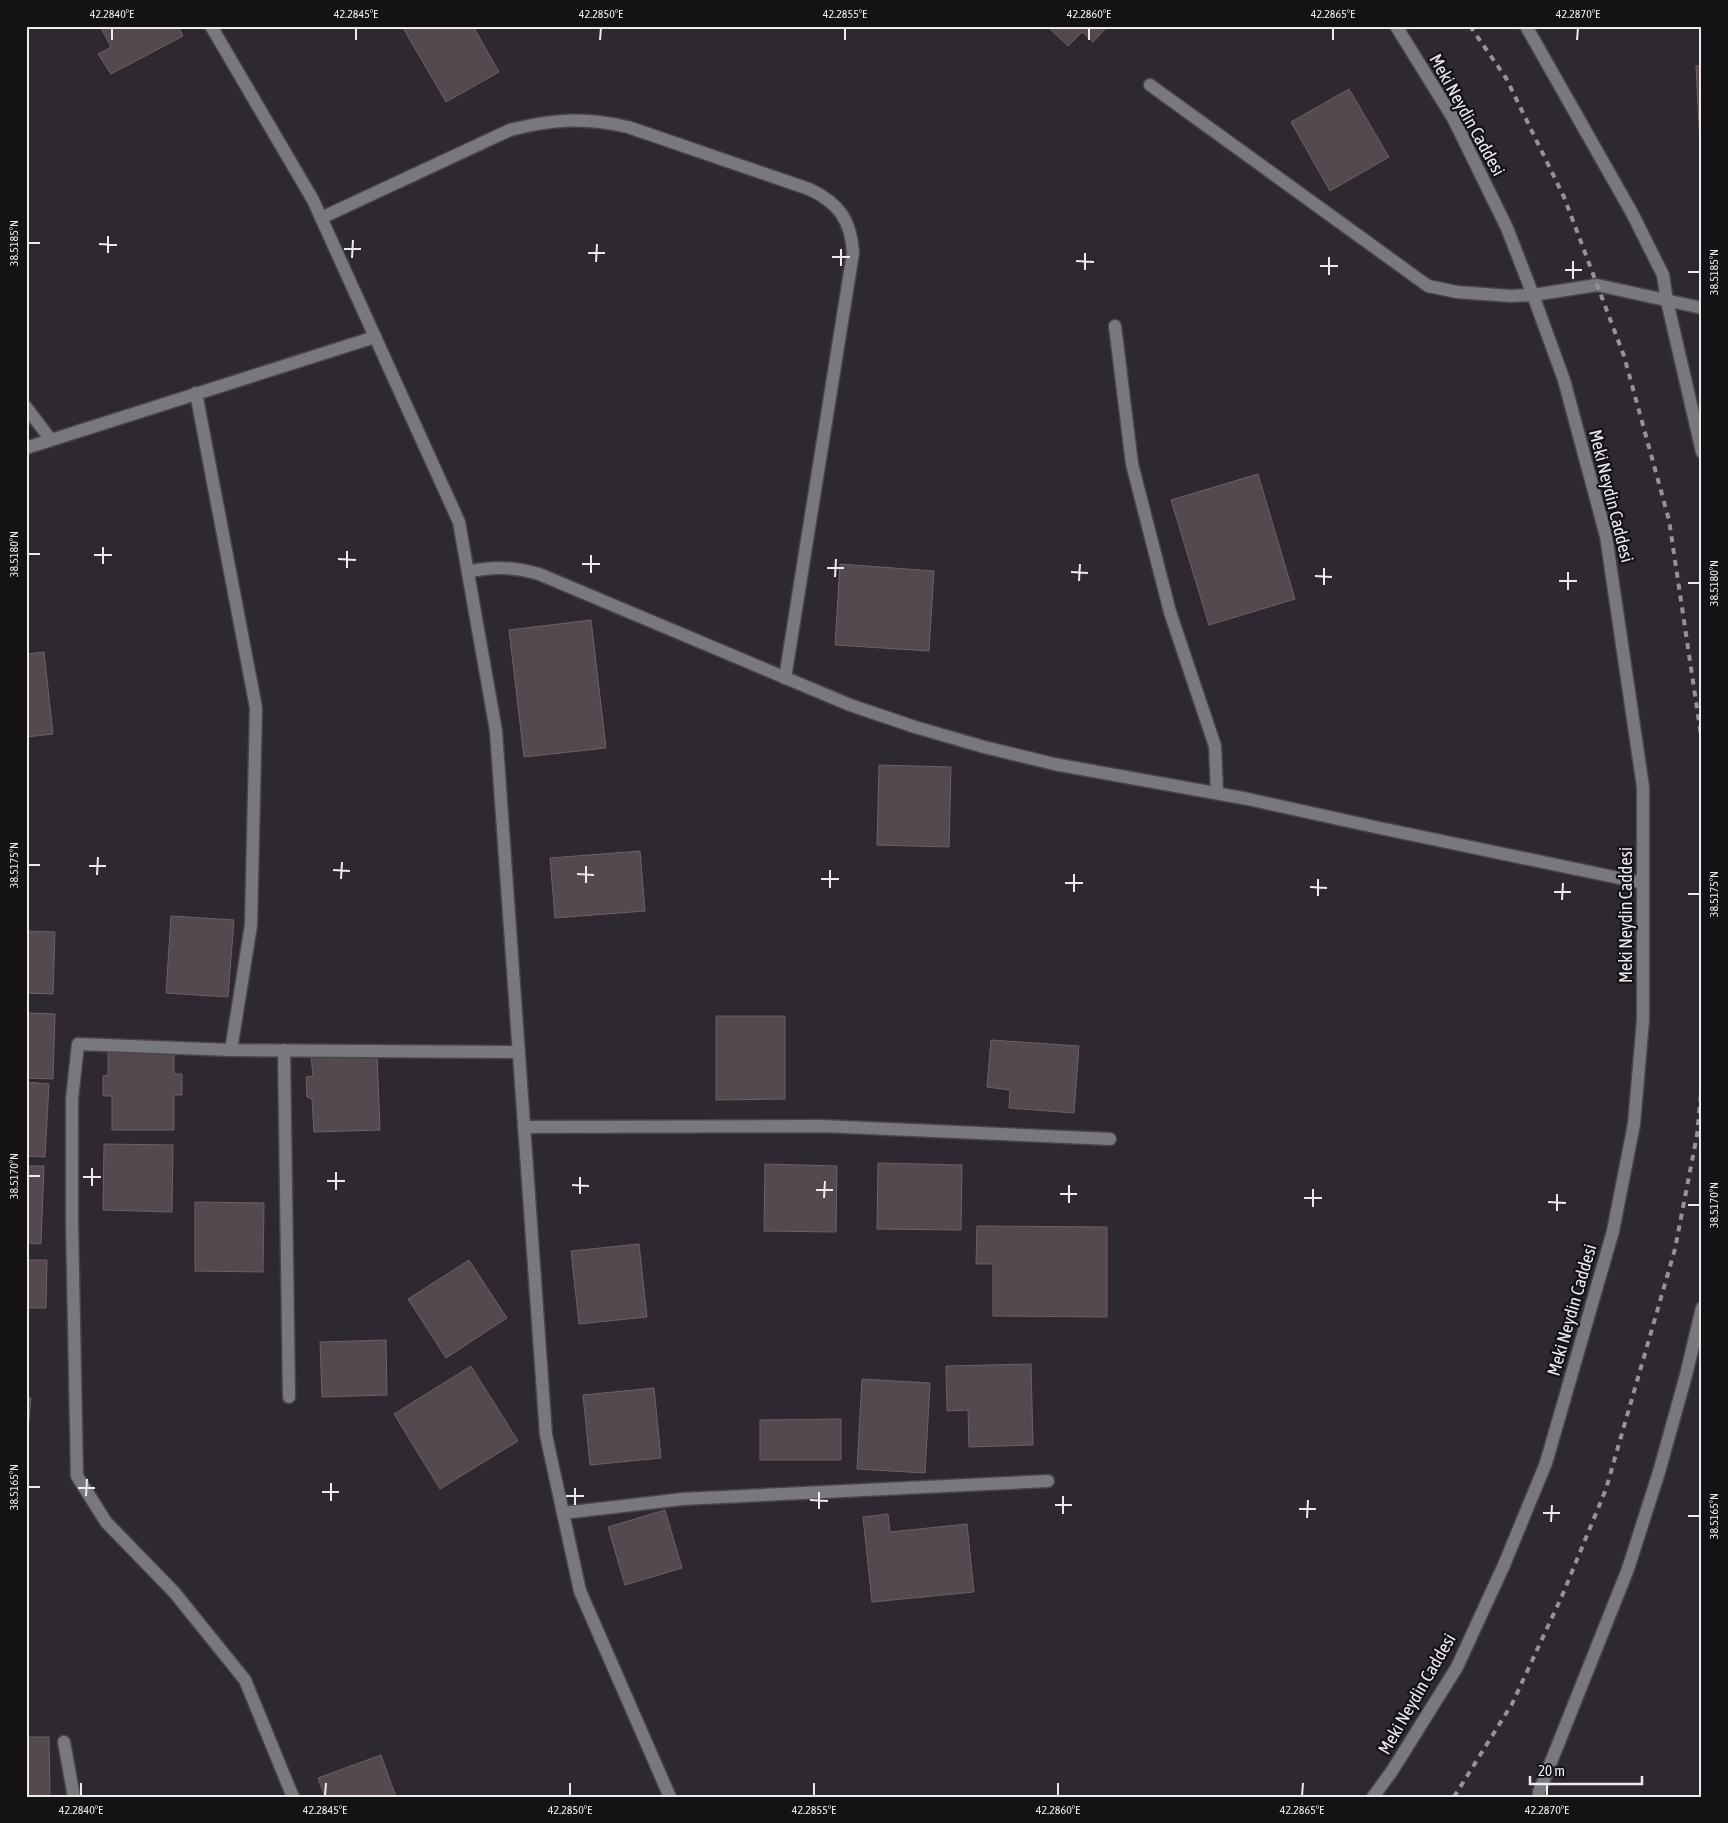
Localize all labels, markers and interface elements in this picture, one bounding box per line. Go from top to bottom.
text: 42.2840°E [90,7,134,21]
text: 42.2845°E [334,7,378,21]
text: 42.2850°E [579,7,623,21]
text: 42.2855°E [823,7,867,21]
text: 42.2860°E [1067,7,1111,21]
text: 42.2865°E [1311,7,1355,21]
text: 42.2870°E [1556,7,1600,21]
street label: Meki Neydin Caddesi [1425,50,1510,179]
text: 38.5185°N [7,220,21,266]
text: 38.5185°N [1707,249,1721,295]
street label: Meki Neydin Caddesi [1585,427,1638,564]
text: 38.5180°N [7,531,21,577]
text: 38.5180°N [1707,560,1721,606]
text: 38.5175°N [7,842,21,888]
street label: Meki Neydin Caddesi [1615,847,1636,983]
text: 38.5175°N [1707,871,1721,917]
text: 38.5170°N [7,1153,21,1199]
text: 38.5170°N [1707,1182,1721,1228]
street label: Meki Neydin Caddesi [1543,1242,1600,1378]
text: 38.5165°N [7,1464,21,1510]
text: 38.5165°N [1707,1493,1721,1539]
street label: Meki Neydin Caddesi [1373,1630,1460,1758]
scale bar [1530,1753,1643,1785]
text: 20 m [1538,1762,1565,1779]
text: 42.2840°E [59,1803,103,1817]
text: 42.2845°E [303,1803,347,1817]
text: 42.2850°E [548,1803,592,1817]
text: 42.2855°E [792,1803,836,1817]
text: 42.2860°E [1036,1803,1080,1817]
text: 42.2865°E [1280,1803,1324,1817]
text: 42.2870°E [1525,1803,1569,1817]

